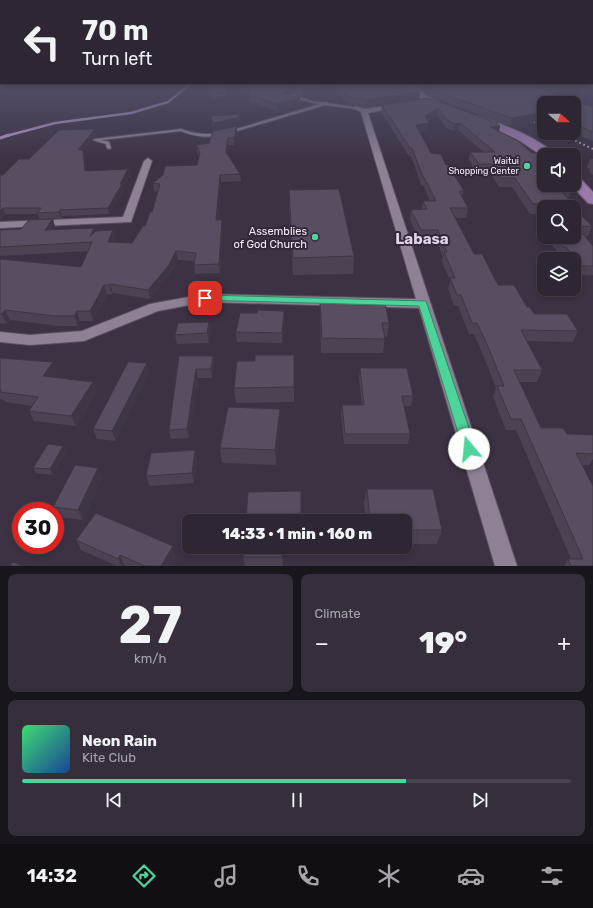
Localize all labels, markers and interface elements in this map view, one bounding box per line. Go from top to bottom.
text: 70 m [82,14,149,47]
icon: left [16,16,68,68]
text: Turn left [82,48,152,70]
north arrow [537,96,581,140]
map controls [537,96,581,296]
button: sound [537,148,581,192]
place label: Waitui Shopping Center [448,156,520,176]
marker: Waitui Shopping Center [522,161,532,171]
button: search [537,200,581,244]
place label: Assemblies of God Church [234,225,307,251]
district label: Labasa [395,230,449,248]
marker: Assemblies of God Church [310,232,320,242]
button: layers [537,252,581,296]
pin [188,281,222,315]
icon: arrive [194,287,216,309]
position arrow [448,428,490,470]
speed limit sign: 30 [12,502,64,554]
text: 14:33 · 1 min · 160 m [222,525,372,543]
text: 27 [118,594,182,656]
text: Climate [315,606,361,621]
text: 19° [419,625,467,661]
text: − [315,630,329,657]
text: + [557,630,571,657]
text: km/h [134,651,166,666]
text: Neon Rain [82,732,157,750]
text: Kite Club [82,750,136,765]
icon: previous [103,789,125,811]
icon: pause [286,789,308,811]
icon: next [469,789,491,811]
icon: directions [130,862,158,890]
icon: music [212,862,240,890]
icon: phone [294,862,322,890]
icon: climate [375,862,403,890]
icon: car [457,862,485,890]
icon: filters [538,862,566,890]
text: 14:32 [27,865,77,887]

